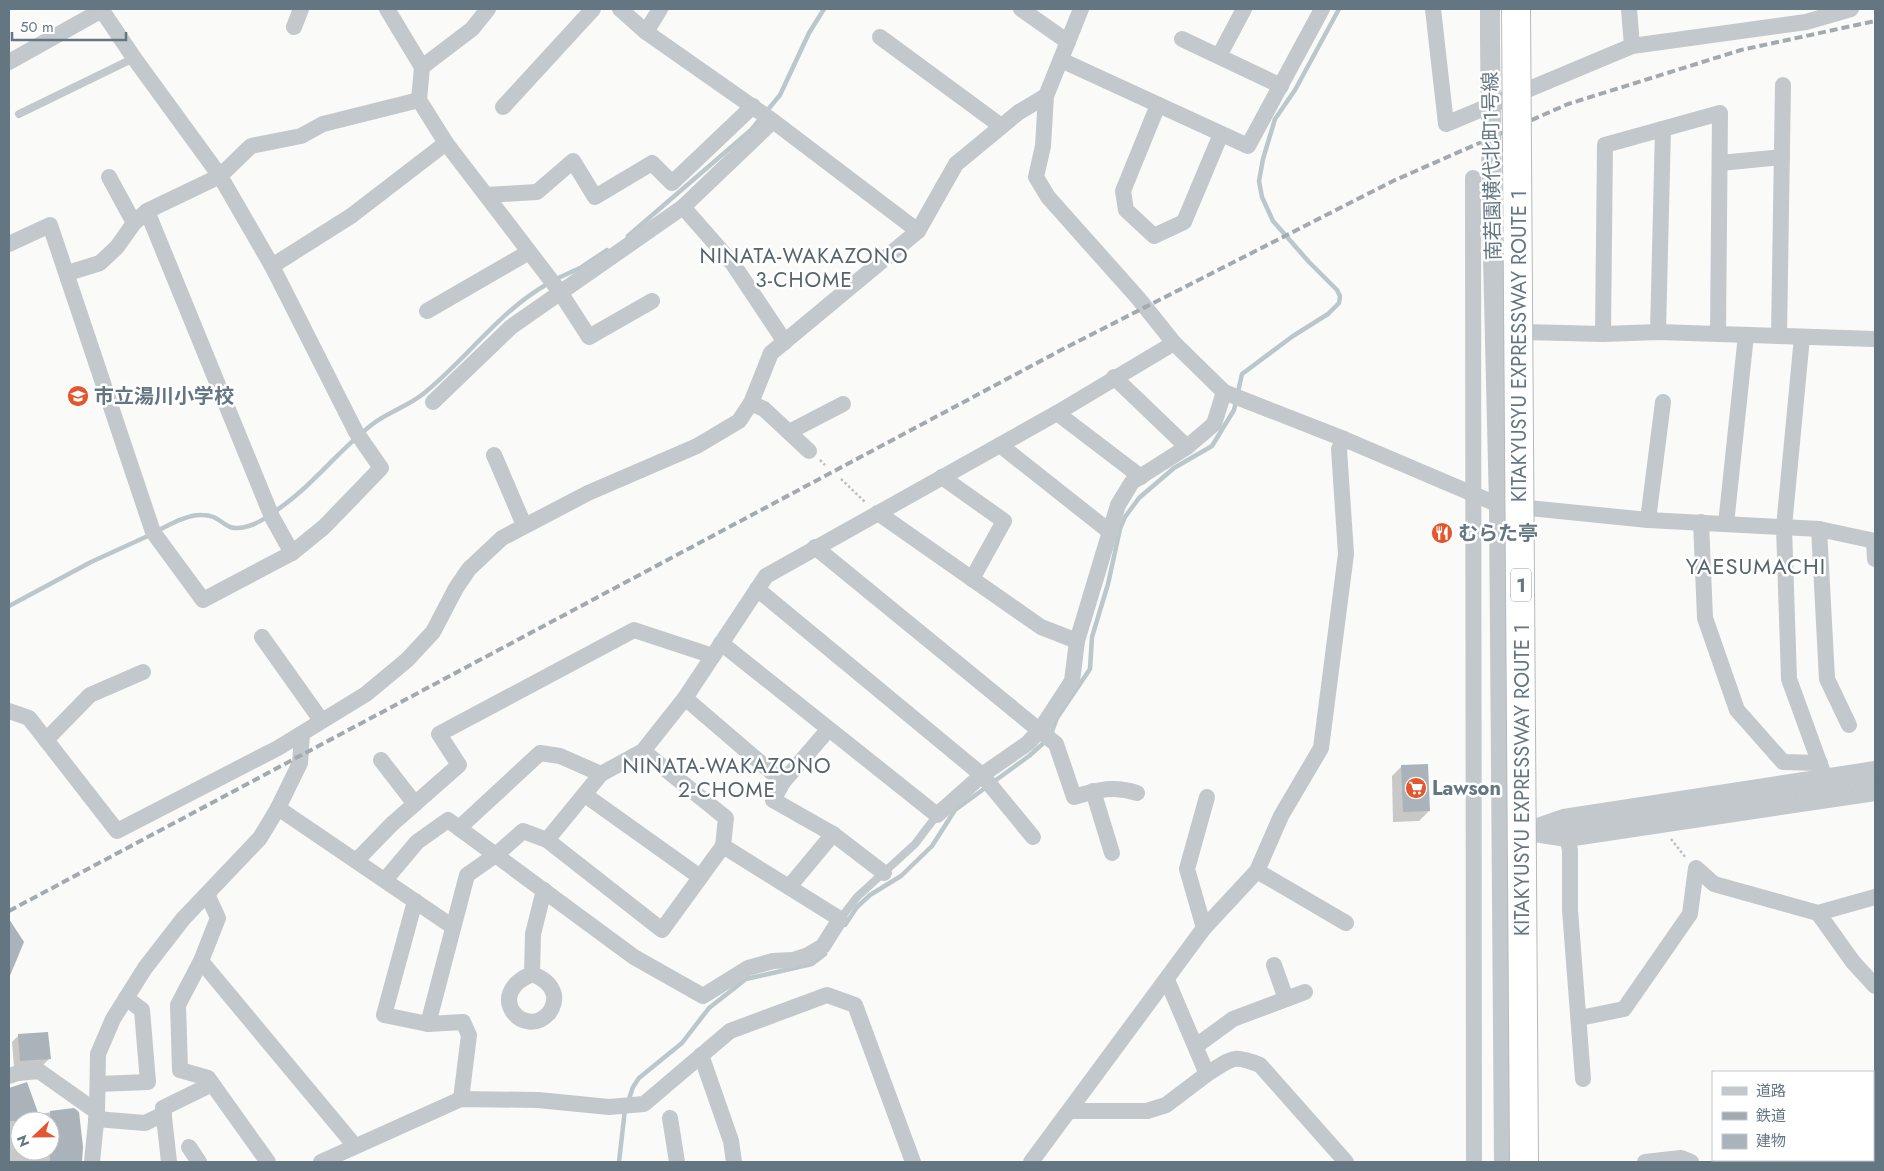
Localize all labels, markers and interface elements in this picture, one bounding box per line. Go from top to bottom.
scale bar [12,10,126,42]
text: 50 m [20,16,54,38]
street label: 南若園横代北町1号線 [1476,71,1508,261]
street label: KITAKYUSYU EXPRESSWAY ROUTE 1 [1505,190,1534,502]
district label: NINATA-WAKAZONO 3-CHOME [699,241,909,295]
place label: 市立湯川小学校 [94,382,234,411]
school or university icon: 市立湯川小学校 [66,384,90,408]
place label: むらた亭 [1458,519,1538,548]
restaurant icon: むらた亭 [1430,521,1454,545]
district label: YAESUMACHI [1686,550,1826,582]
road number: 1 [1511,568,1531,602]
street label: KITAKYUSYU EXPRESSWAY ROUTE 1 [1508,624,1537,936]
district label: NINATA-WAKAZONO 2-CHOME [622,751,832,805]
place label: Lawson [1432,774,1501,803]
supermarket icon: Lawson [1404,776,1428,800]
legend [1712,1071,1874,1161]
text: 道路 [1756,1080,1786,1102]
text: 鉄道 [1756,1105,1786,1127]
north arrow [10,1111,60,1161]
text: 建物 [1756,1130,1786,1152]
text: N [12,1132,34,1150]

